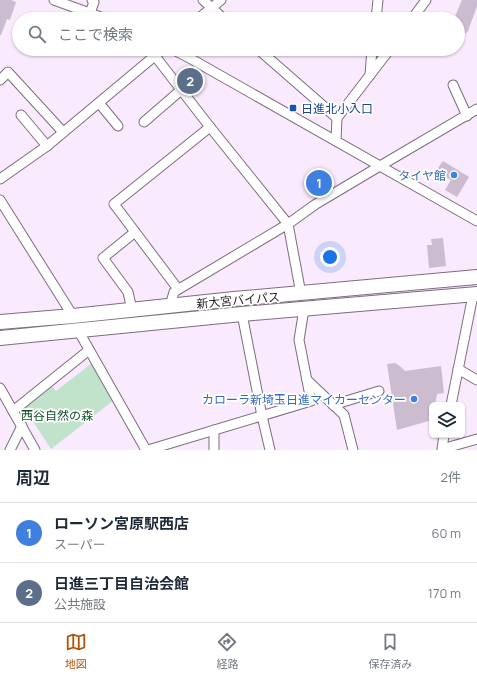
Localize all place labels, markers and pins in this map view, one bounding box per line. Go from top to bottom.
pin: 2 [177,66,203,96]
place label: 日進北小入口 [301,100,373,117]
marker: 日進北小入口 [288,103,298,113]
place label: タイヤ館 [398,167,446,184]
pin: 1 [306,168,332,198]
marker: タイヤ館 [449,170,459,180]
place label: カローラ新埼玉日進マイカーセンター [202,391,406,408]
marker: カローラ新埼玉日進マイカーセンター [409,394,419,404]

